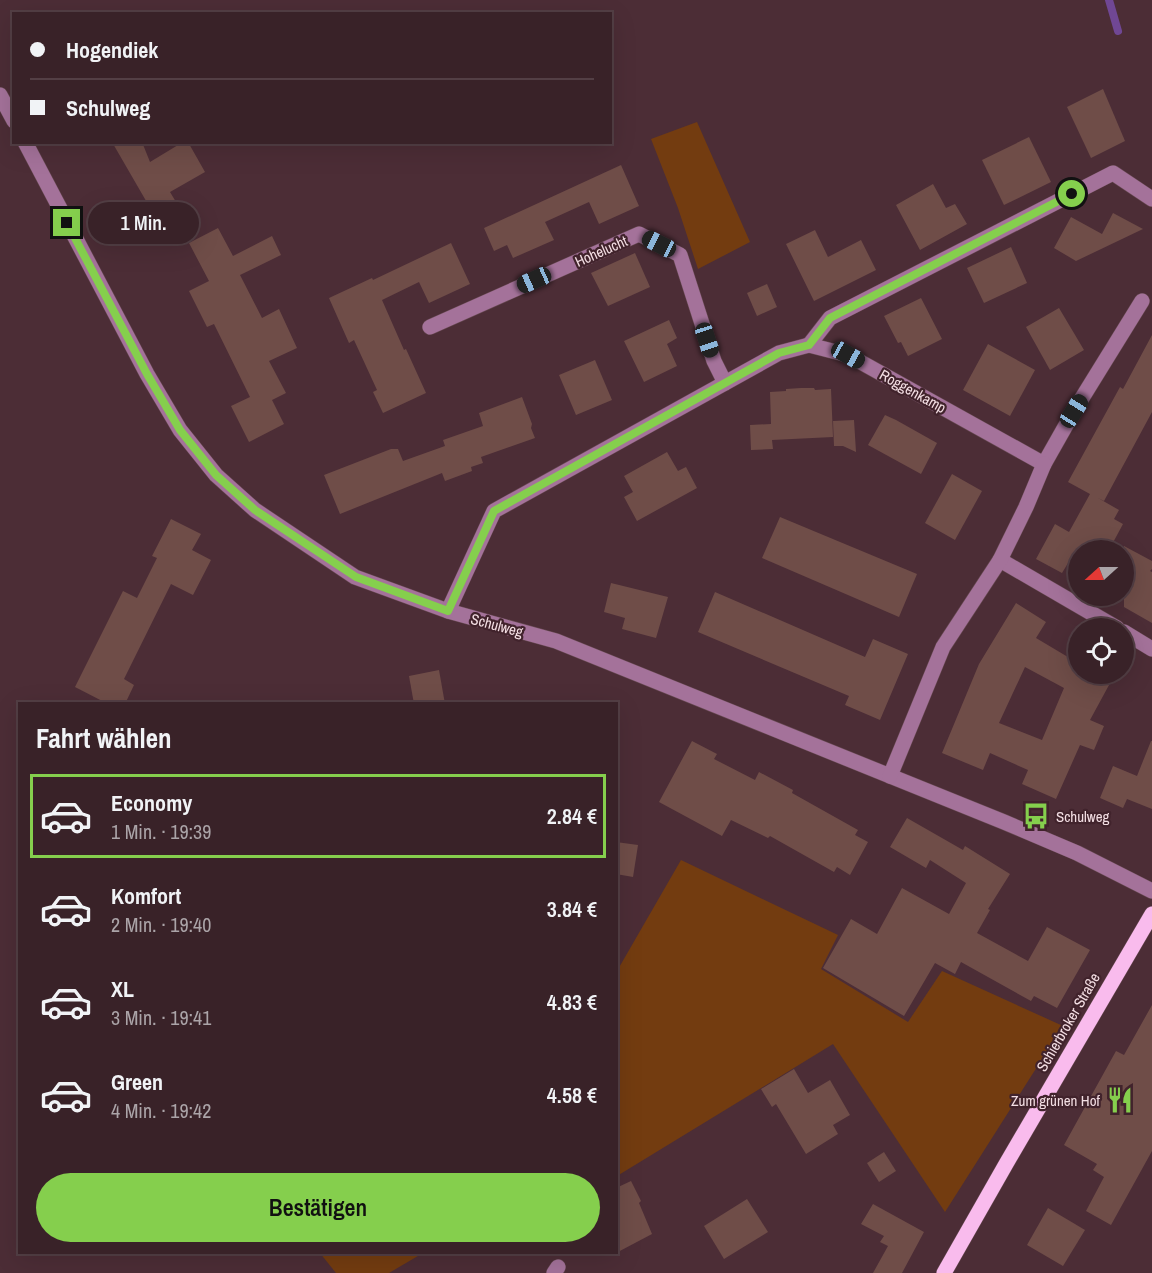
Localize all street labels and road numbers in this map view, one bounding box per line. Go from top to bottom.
street label: Hohelucht [571,230,631,272]
street label: Roggenkamp [876,364,950,418]
street label: Schulweg [469,608,526,642]
street label: Schierbroker Straße [1031,969,1105,1075]

